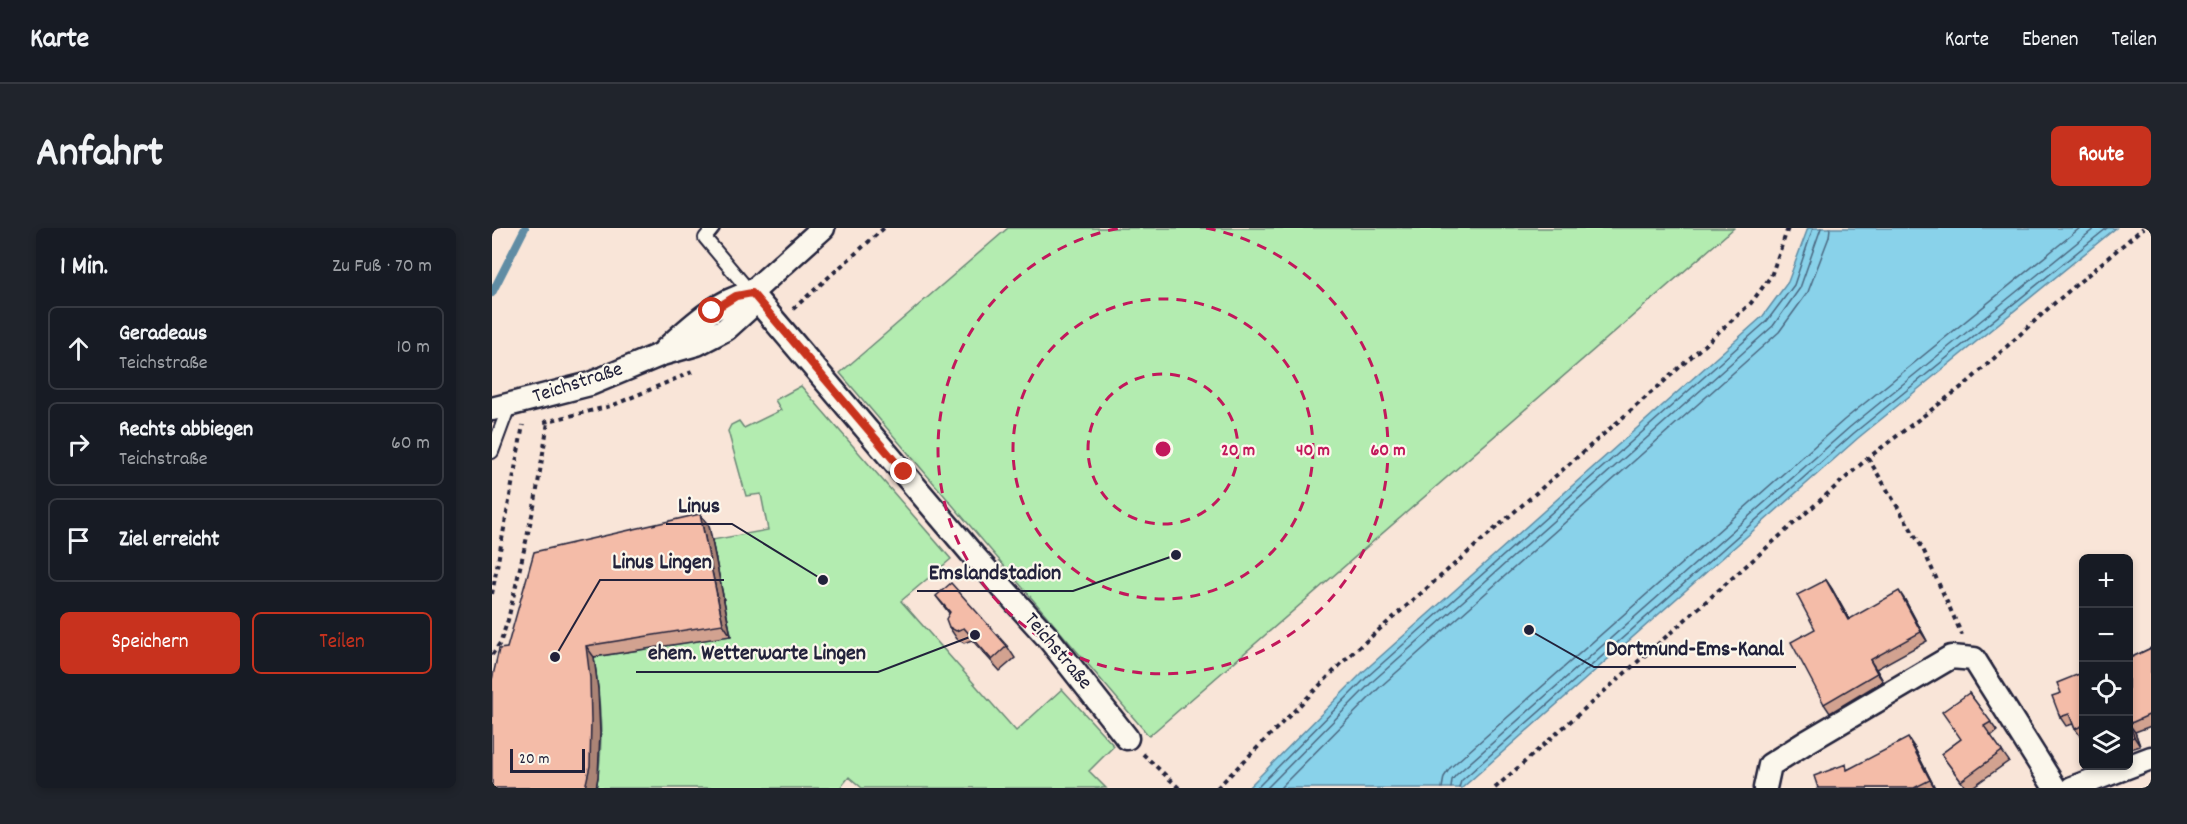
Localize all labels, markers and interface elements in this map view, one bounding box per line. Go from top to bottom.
text: Karte [30,21,89,61]
text: Karte [1945,26,1989,56]
text: Ebenen [2022,26,2079,56]
text: Teilen [2112,26,2157,56]
text: Anfahrt [36,126,163,186]
button: Route [2051,126,2151,186]
text: 1 Min. [60,249,108,286]
text: Zu Fuß · 70 m [332,253,432,281]
route start [698,297,724,323]
text: Geradeaus [119,319,207,350]
icon: ahead [62,332,95,365]
text: 10 m [396,334,430,362]
text: Teichstraße [119,350,208,378]
street label: Teichstraße [529,355,627,413]
text: Rechts abbiegen [119,415,253,446]
icon: right [62,428,95,461]
text: 60 m [391,430,430,458]
centre of rings [1153,439,1173,459]
text: 20 m [1221,439,1255,464]
text: 40 m [1296,439,1330,464]
text: 60 m [1370,439,1406,464]
text: Teichstraße [119,446,208,474]
route end [890,458,916,484]
callout: Linus [666,484,732,524]
text: Linus [678,492,720,523]
icon: arrive [62,524,95,557]
text: Ziel erreicht [119,525,219,556]
callout: Linus Lingen [600,540,724,580]
text: Linus Lingen [612,548,712,579]
callout: Emslandstadion [917,551,1073,591]
map controls [2079,554,2133,770]
button: + [2079,554,2133,608]
text: Emslandstadion [929,559,1061,590]
street label: Teichstraße [1016,607,1098,697]
button: − [2079,608,2133,662]
button: Speichern [60,612,240,674]
button: Teilen [252,612,432,674]
callout: Dortmund-Ems-Kanal [1594,627,1796,667]
callout: ehem. Wetterwarte Lingen [636,632,878,672]
text: Dortmund-Ems-Kanal [1606,635,1785,666]
text: ehem. Wetterwarte Lingen [648,639,866,670]
button: locate [2079,662,2133,716]
button: layers [2079,716,2133,770]
scale bar [510,746,585,774]
text: 20 m [519,748,549,771]

